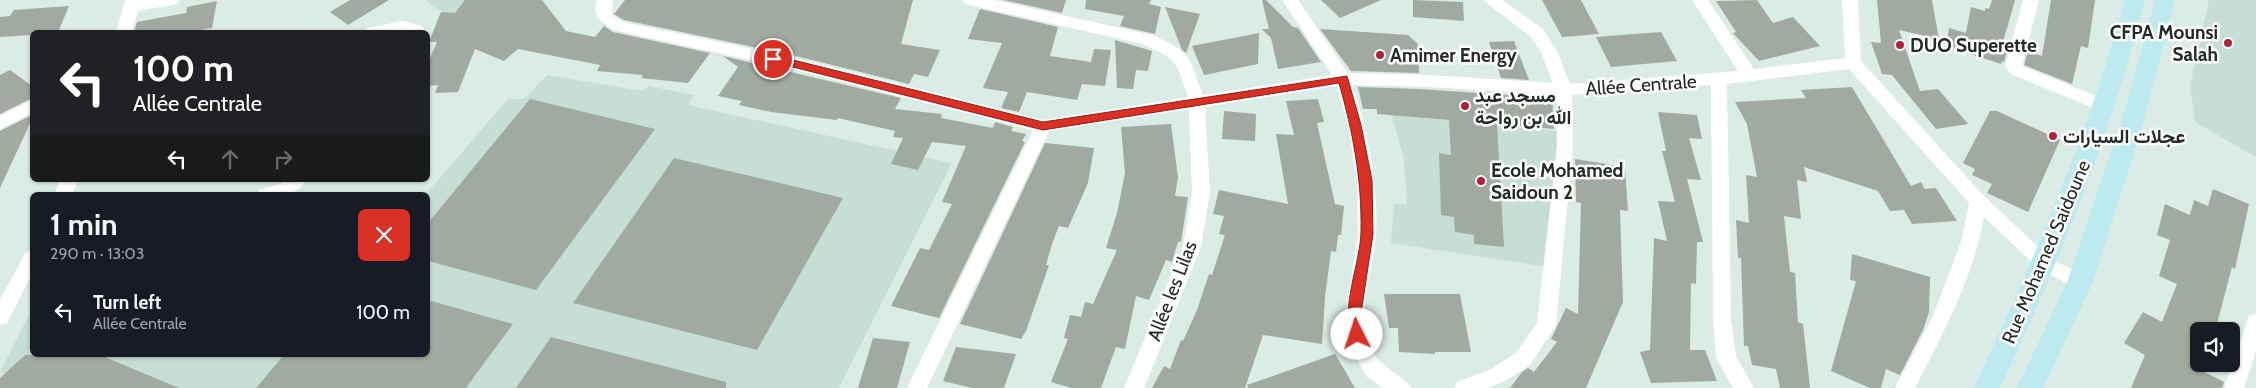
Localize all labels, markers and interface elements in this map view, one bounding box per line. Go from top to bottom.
place label: CFPA Mounsi Salah [2110,21,2218,66]
place label: DUO Superette [1910,34,2037,57]
marker: CFPA Mounsi Salah [2222,37,2234,49]
pin [752,38,794,80]
marker: DUO Superette [1894,39,1906,51]
place label: Amimer Energy [1390,44,1517,67]
icon: arrive [759,45,787,73]
text: 100 m [133,47,234,90]
marker: Amimer Energy [1374,49,1386,61]
icon: left [50,50,115,115]
street label: Allée Centrale [1585,70,1698,100]
place label: مسجد عبد الله بن رواحة [1475,84,1572,130]
text: Allée Centrale [133,90,262,117]
marker: مسجد عبد الله بن رواحة [1459,100,1471,112]
place label: عجلات السيارات [2063,125,2185,149]
marker: عجلات السيارات [2047,130,2059,142]
icon: left [163,145,191,173]
icon: ahead [216,145,244,173]
icon: right [269,145,297,173]
street label: Rue Mohamed Saidoune [1997,157,2095,347]
place label: Ecole Mohamed Saidoun 2 [1491,159,1623,204]
marker: Ecole Mohamed Saidoun 2 [1475,175,1487,187]
text: 1 min [50,206,118,243]
button: close [358,209,410,261]
street label: Allée les Lilas [1142,238,1202,344]
text: 290 m · 13:03 [50,244,144,263]
text: Turn left [93,291,161,314]
icon: left [50,298,78,326]
text: 100 m [356,301,410,324]
position arrow [1330,307,1382,359]
text: Allée Centrale [93,314,187,333]
map controls [2190,322,2240,372]
button: sound [2190,322,2240,372]

